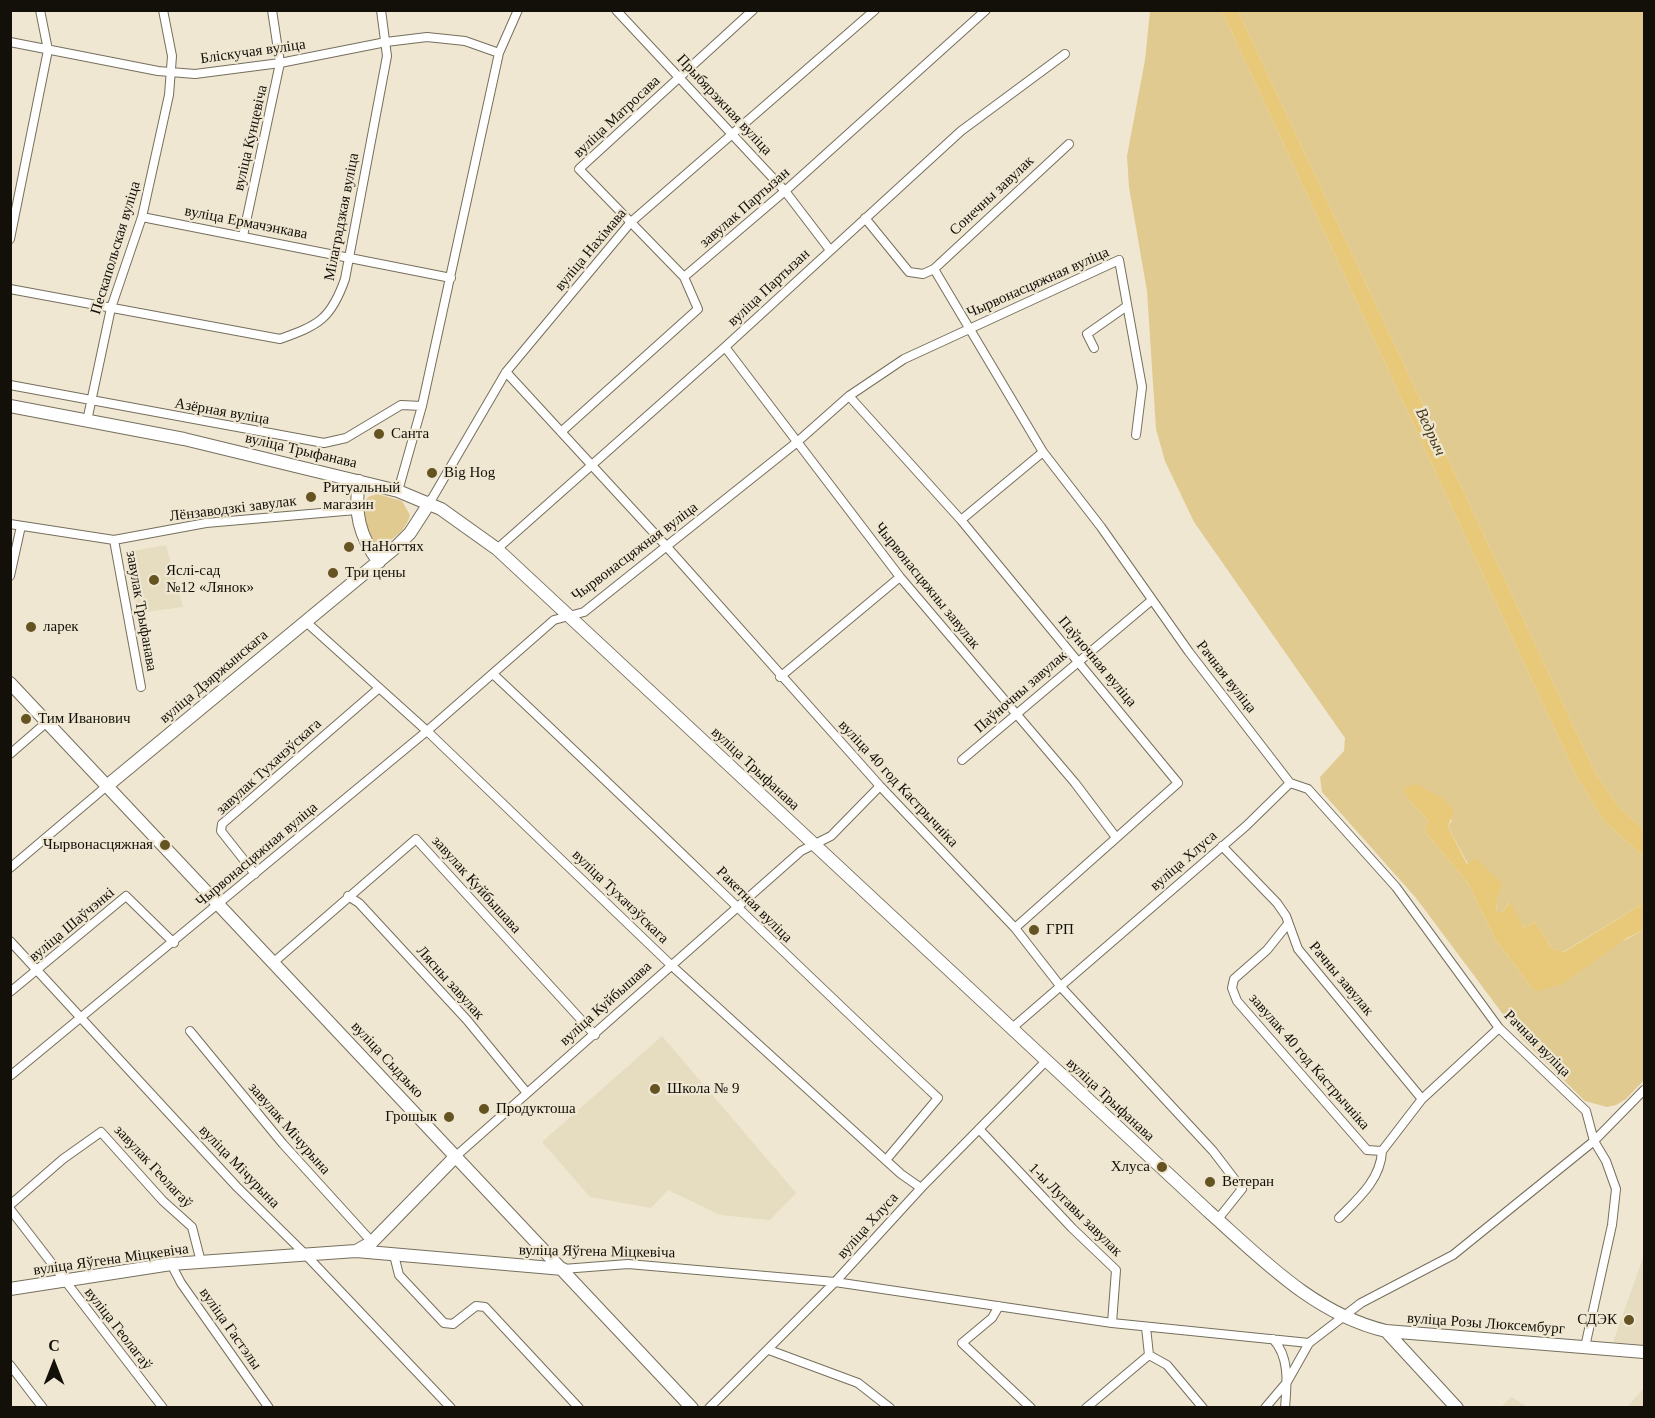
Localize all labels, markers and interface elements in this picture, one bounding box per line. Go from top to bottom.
street label: Бліскучая вуліца [199,36,307,68]
street label: Прыбярэжная вуліца [672,51,776,159]
street label: вуліца Матросава [570,72,664,162]
street label: вуліца Кунцевіча [230,83,272,193]
street label: Мілаградзкая вуліца [321,152,363,282]
street label: Сонечны завулак [946,152,1038,240]
street label: завулак Партызан [696,164,794,252]
street label: Пескапольская вуліца [87,179,145,317]
street label: вуліца Ермачэнкава [183,202,309,244]
street label: вуліца Нахімава [551,205,631,295]
street label: Чырвонасцяжная вуліца [964,244,1112,322]
street label: вуліца Партызан [724,245,814,331]
street label: Азёрная вуліца [173,395,271,429]
water label: Ведрыч [1411,405,1449,459]
place label: Санта [391,425,429,443]
marker: Санта [372,427,386,441]
street label: вуліца Трыфанава [243,429,359,473]
place label: Big Hog [444,464,495,482]
marker: Big Hog [425,466,439,480]
place label: Ритуальный магазин [323,479,400,514]
marker: Ритуальный магазин [304,490,318,504]
street label: Лёнзаводзкі завулак [168,492,298,526]
street label: Чырвонасцяжная вуліца [568,499,702,605]
street label: Чырвонасцяжны завулак [870,519,984,653]
place label: НаНогтях [361,538,424,556]
marker: НаНогтях [342,540,356,554]
street label: завулак Трыфанава [122,549,160,673]
place label: Яслі-сад №12 «Лянок» [166,562,254,597]
place label: Три цены [345,564,406,582]
marker: Три цены [326,566,340,580]
marker: Яслі-сад №12 «Лянок» [147,573,161,587]
street label: Паўночная вуліца [1054,613,1140,711]
place label: ларек [43,618,79,636]
marker: ларек [24,620,38,634]
street label: вуліца Дзяржынскага [156,626,272,728]
street label: Рачная вуліца [1192,637,1260,717]
street label: Паўночны завулак [971,647,1071,737]
place label: Тим Иванович [38,710,131,728]
marker: Тим Иванович [19,712,33,726]
street label: завулак Тухачэўскага [213,715,325,819]
street label: вуліца 40 год Кастрычніка [834,717,962,851]
street label: вуліца Трыфанава [707,723,803,815]
street label: Чырвонасцяжная вуліца [192,799,322,911]
street label: вуліца Хлуса [1147,827,1221,895]
street label: завулак Куйбышава [427,833,525,937]
place label: Чырвонасцяжная [43,836,153,854]
marker: Чырвонасцяжная [158,838,172,852]
street label: вуліца Тухачэўскага [568,846,672,948]
street label: Ракетная вуліца [712,863,796,947]
street label: вуліца Шаўчэнкі [26,884,118,966]
place label: ГРП [1046,921,1074,939]
marker: ГРП [1027,923,1041,937]
street label: Рачны завулак [1305,938,1377,1020]
street label: Лясны завулак [412,942,488,1024]
street label: вуліца Куйбышава [556,958,656,1050]
street label: завулак 40 год Кастрычніка [1245,990,1373,1134]
street label: Рачная вуліца [1500,1007,1574,1081]
street label: вуліца Сыдзько [347,1018,427,1102]
street label: вуліца Трыфанава [1062,1054,1158,1146]
street label: завулак Мічурына [244,1079,334,1179]
place label: Школа № 9 [667,1080,739,1098]
marker: Школа № 9 [648,1082,662,1096]
place label: Продуктоша [496,1100,576,1118]
marker: Продуктоша [477,1102,491,1116]
place label: Грошык [385,1108,437,1126]
marker: Грошык [442,1110,456,1124]
street label: завулак Геолагаў [110,1122,196,1212]
street label: вуліца Мічурына [195,1122,283,1212]
place label: Хлуса [1111,1158,1150,1176]
street label: 1-ы Лугавы завулак [1025,1160,1125,1260]
marker: Хлуса [1155,1160,1169,1174]
place label: Ветеран [1222,1173,1274,1191]
marker: Ветеран [1203,1175,1217,1189]
street label: вуліца Хлуса [834,1189,902,1263]
street label: вуліца Яўгена Міцкевіча [32,1240,190,1280]
street label: вуліца Яўгена Міцкевіча [519,1242,675,1262]
street label: вуліца Геолагаў [80,1284,156,1374]
street label: вуліца Гастэлы [195,1285,265,1373]
street label: вуліца Розы Люксембург [1406,1310,1566,1338]
place label: СДЭК [1577,1311,1617,1329]
marker: СДЭК [1622,1313,1636,1327]
north arrow [24,1334,84,1394]
text: С [48,1337,60,1354]

